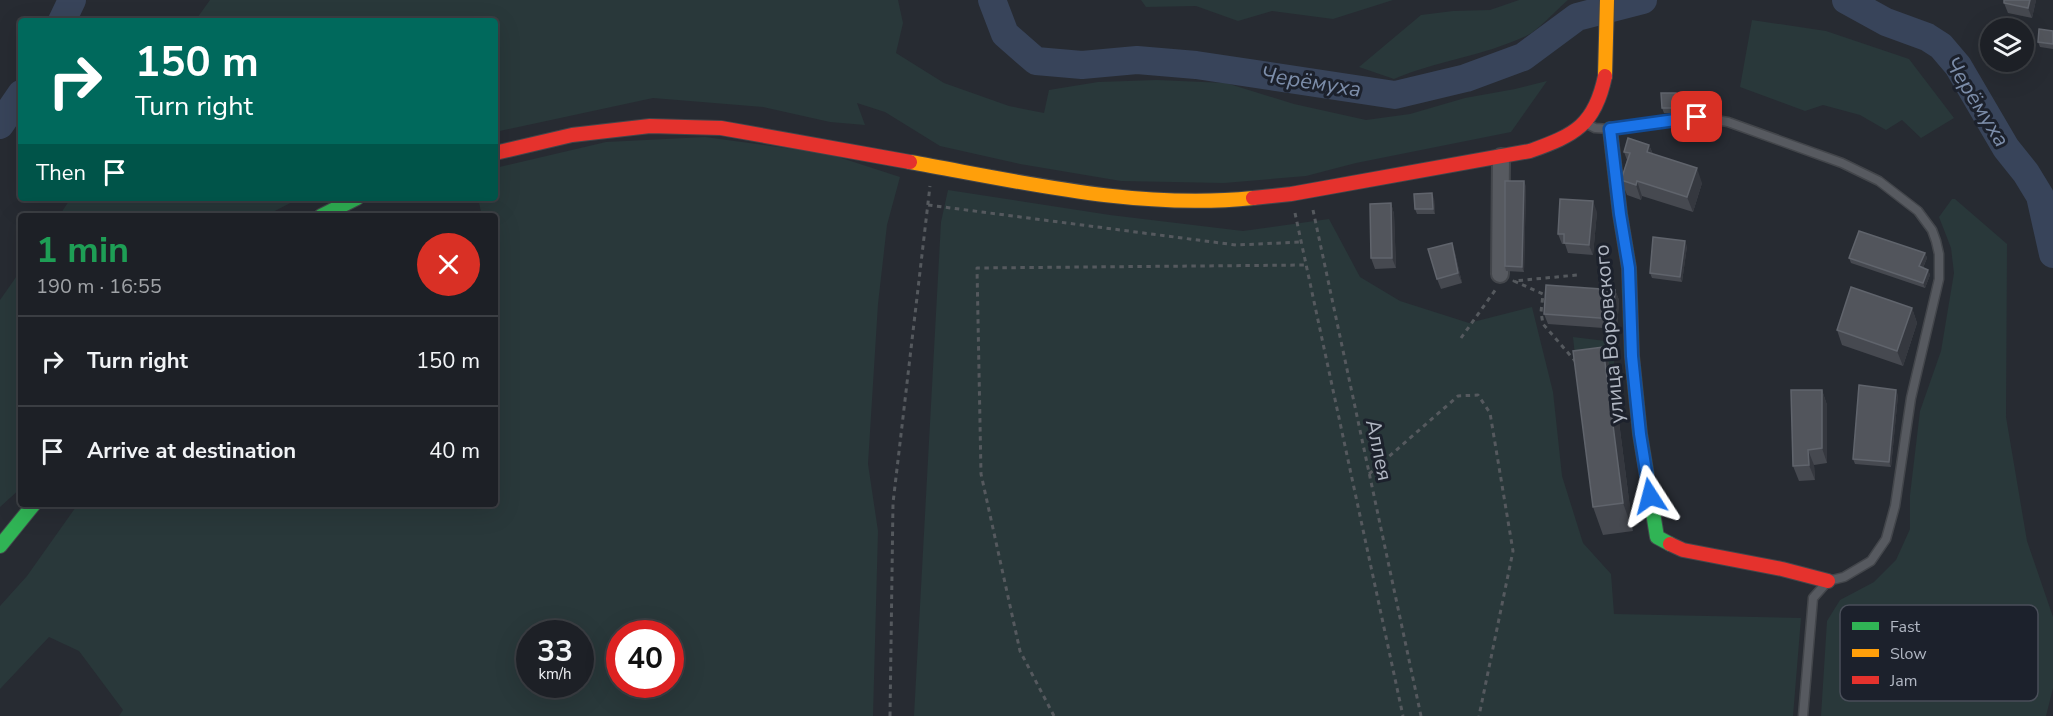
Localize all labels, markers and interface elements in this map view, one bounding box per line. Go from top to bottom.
map controls [1980,18,2034,72]
button: layers [1980,18,2034,72]
text: 150 m [135,34,259,91]
icon: right [36,42,114,120]
water label: Черёмуха [1937,51,2017,153]
water label: Черёмуха [1259,59,1363,105]
text: Turn right [135,88,253,125]
pin [1671,91,1722,142]
icon: arrive [1680,100,1713,133]
icon: arrive [98,156,131,189]
text: Then [36,158,86,188]
text: 1 min [36,226,129,275]
button: close [417,233,480,296]
street label: улица Воровского [1587,243,1631,425]
text: 190 m · 16:55 [36,273,162,300]
icon: right [36,345,69,378]
text: Turn right [87,346,188,376]
text: 150 m [416,346,480,376]
street label: Аллея [1359,417,1399,483]
icon: arrive [36,435,69,468]
text: Arrive at destination [87,436,296,466]
text: 40 m [429,436,480,466]
position arrow [1618,464,1682,528]
legend [1840,605,2038,701]
text: Fast [1890,616,1921,638]
speed limit sign: 40 [606,620,684,698]
text: 33 [537,631,573,672]
text: Slow [1890,643,1927,665]
text: km/h [538,664,572,684]
text: Jam [1889,670,1917,692]

